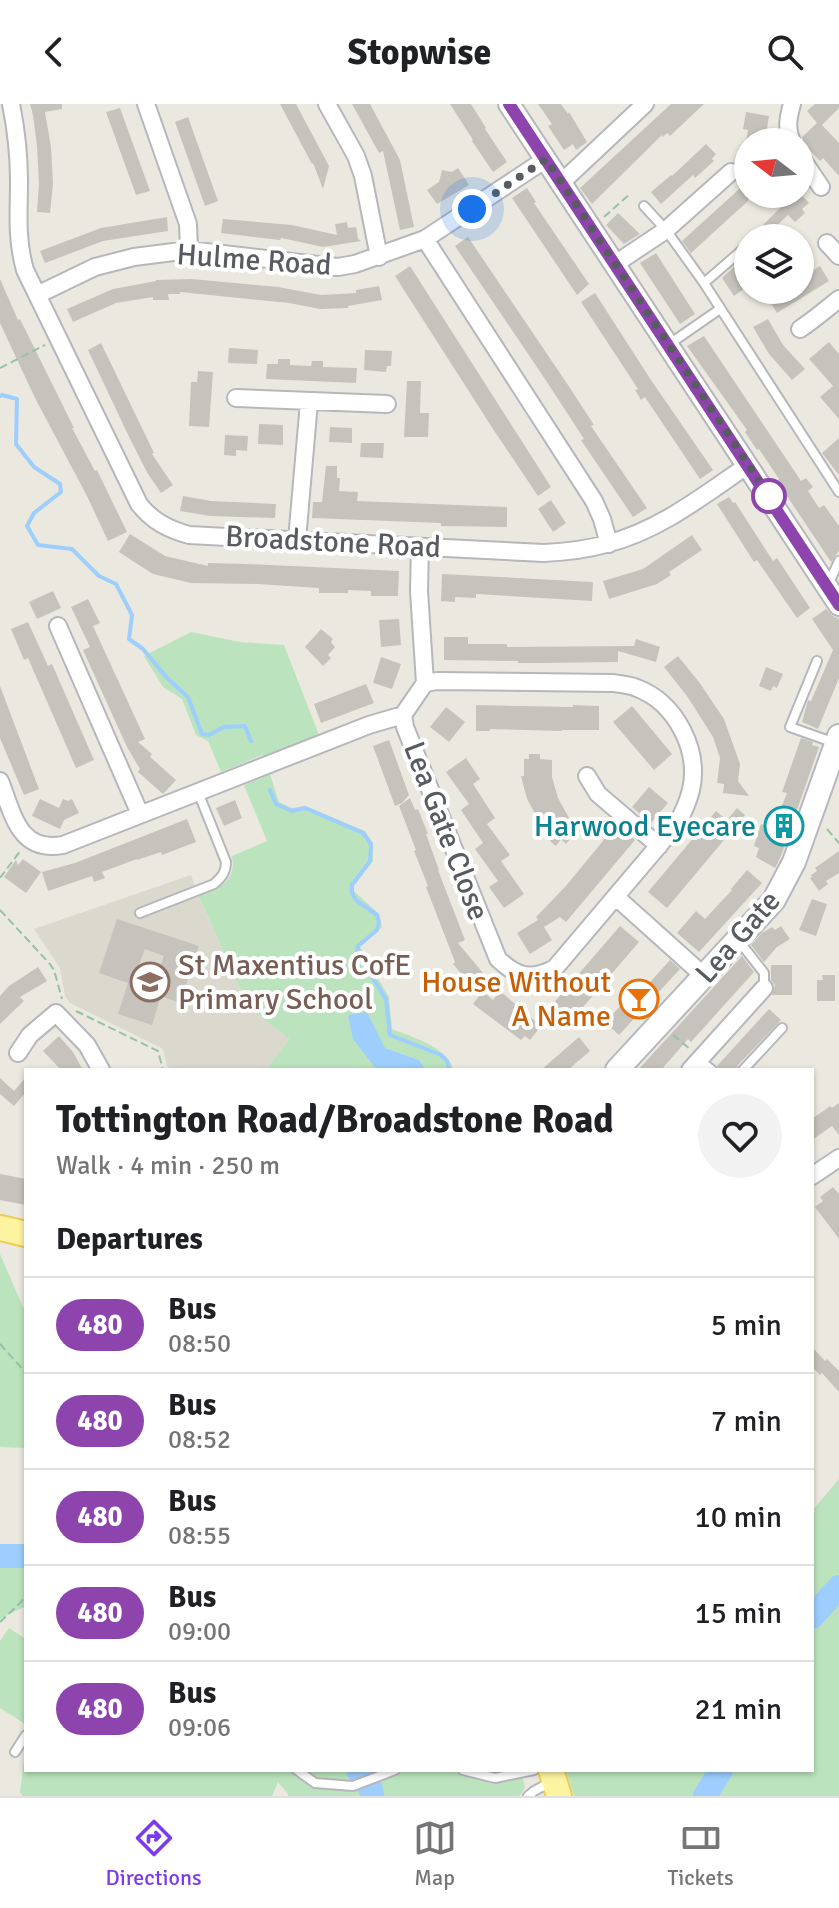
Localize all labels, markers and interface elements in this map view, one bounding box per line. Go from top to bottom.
icon: back [32,30,76,74]
text: Stopwise [348,30,491,75]
icon: search [763,30,807,74]
north arrow [734,128,814,208]
map controls [734,128,814,304]
your location [452,189,492,229]
button: layers [734,224,814,304]
street label: Hulme Road [175,236,333,284]
unlabelled marker [752,479,786,513]
street label: Broadstone Road [224,518,442,566]
street label: Lea Gate Close [395,737,497,925]
building icon: Harwood Eyecare [763,805,805,847]
place label: Harwood Eyecare [534,808,756,845]
street label: Lea Gate [688,883,788,991]
place label: St Maxentius CofE Primary School [178,947,411,1018]
school or university icon: St Maxentius CofE Primary School [129,961,171,1003]
place label: House Without A Name [421,964,611,1035]
bar icon: House Without A Name [618,978,660,1020]
button: heart [698,1094,782,1178]
text: Tottington Road/Broadstone Road [56,1096,614,1143]
text: Walk · 4 min · 250 m [56,1150,280,1182]
text: Departures [56,1221,203,1258]
text: Bus [168,1291,216,1328]
text: 5 min [711,1307,782,1344]
text: 480 [77,1308,123,1342]
text: 08:50 [168,1328,231,1360]
text: Bus [168,1387,216,1424]
text: 7 min [711,1403,782,1440]
text: 480 [77,1404,123,1438]
text: 08:52 [168,1424,231,1456]
text: Bus [168,1483,216,1520]
text: 10 min [695,1499,782,1536]
text: 480 [77,1500,123,1534]
text: 08:55 [168,1520,231,1552]
text: Bus [168,1579,216,1616]
text: 15 min [695,1595,782,1632]
text: 480 [77,1596,123,1630]
text: 09:00 [168,1616,231,1648]
text: Bus [168,1675,216,1712]
text: 21 min [695,1691,782,1728]
text: 480 [77,1692,123,1726]
text: 09:06 [168,1712,231,1744]
tab: Directions [105,1816,202,1891]
tab: Map [413,1816,457,1891]
tab: Tickets [667,1816,734,1891]

